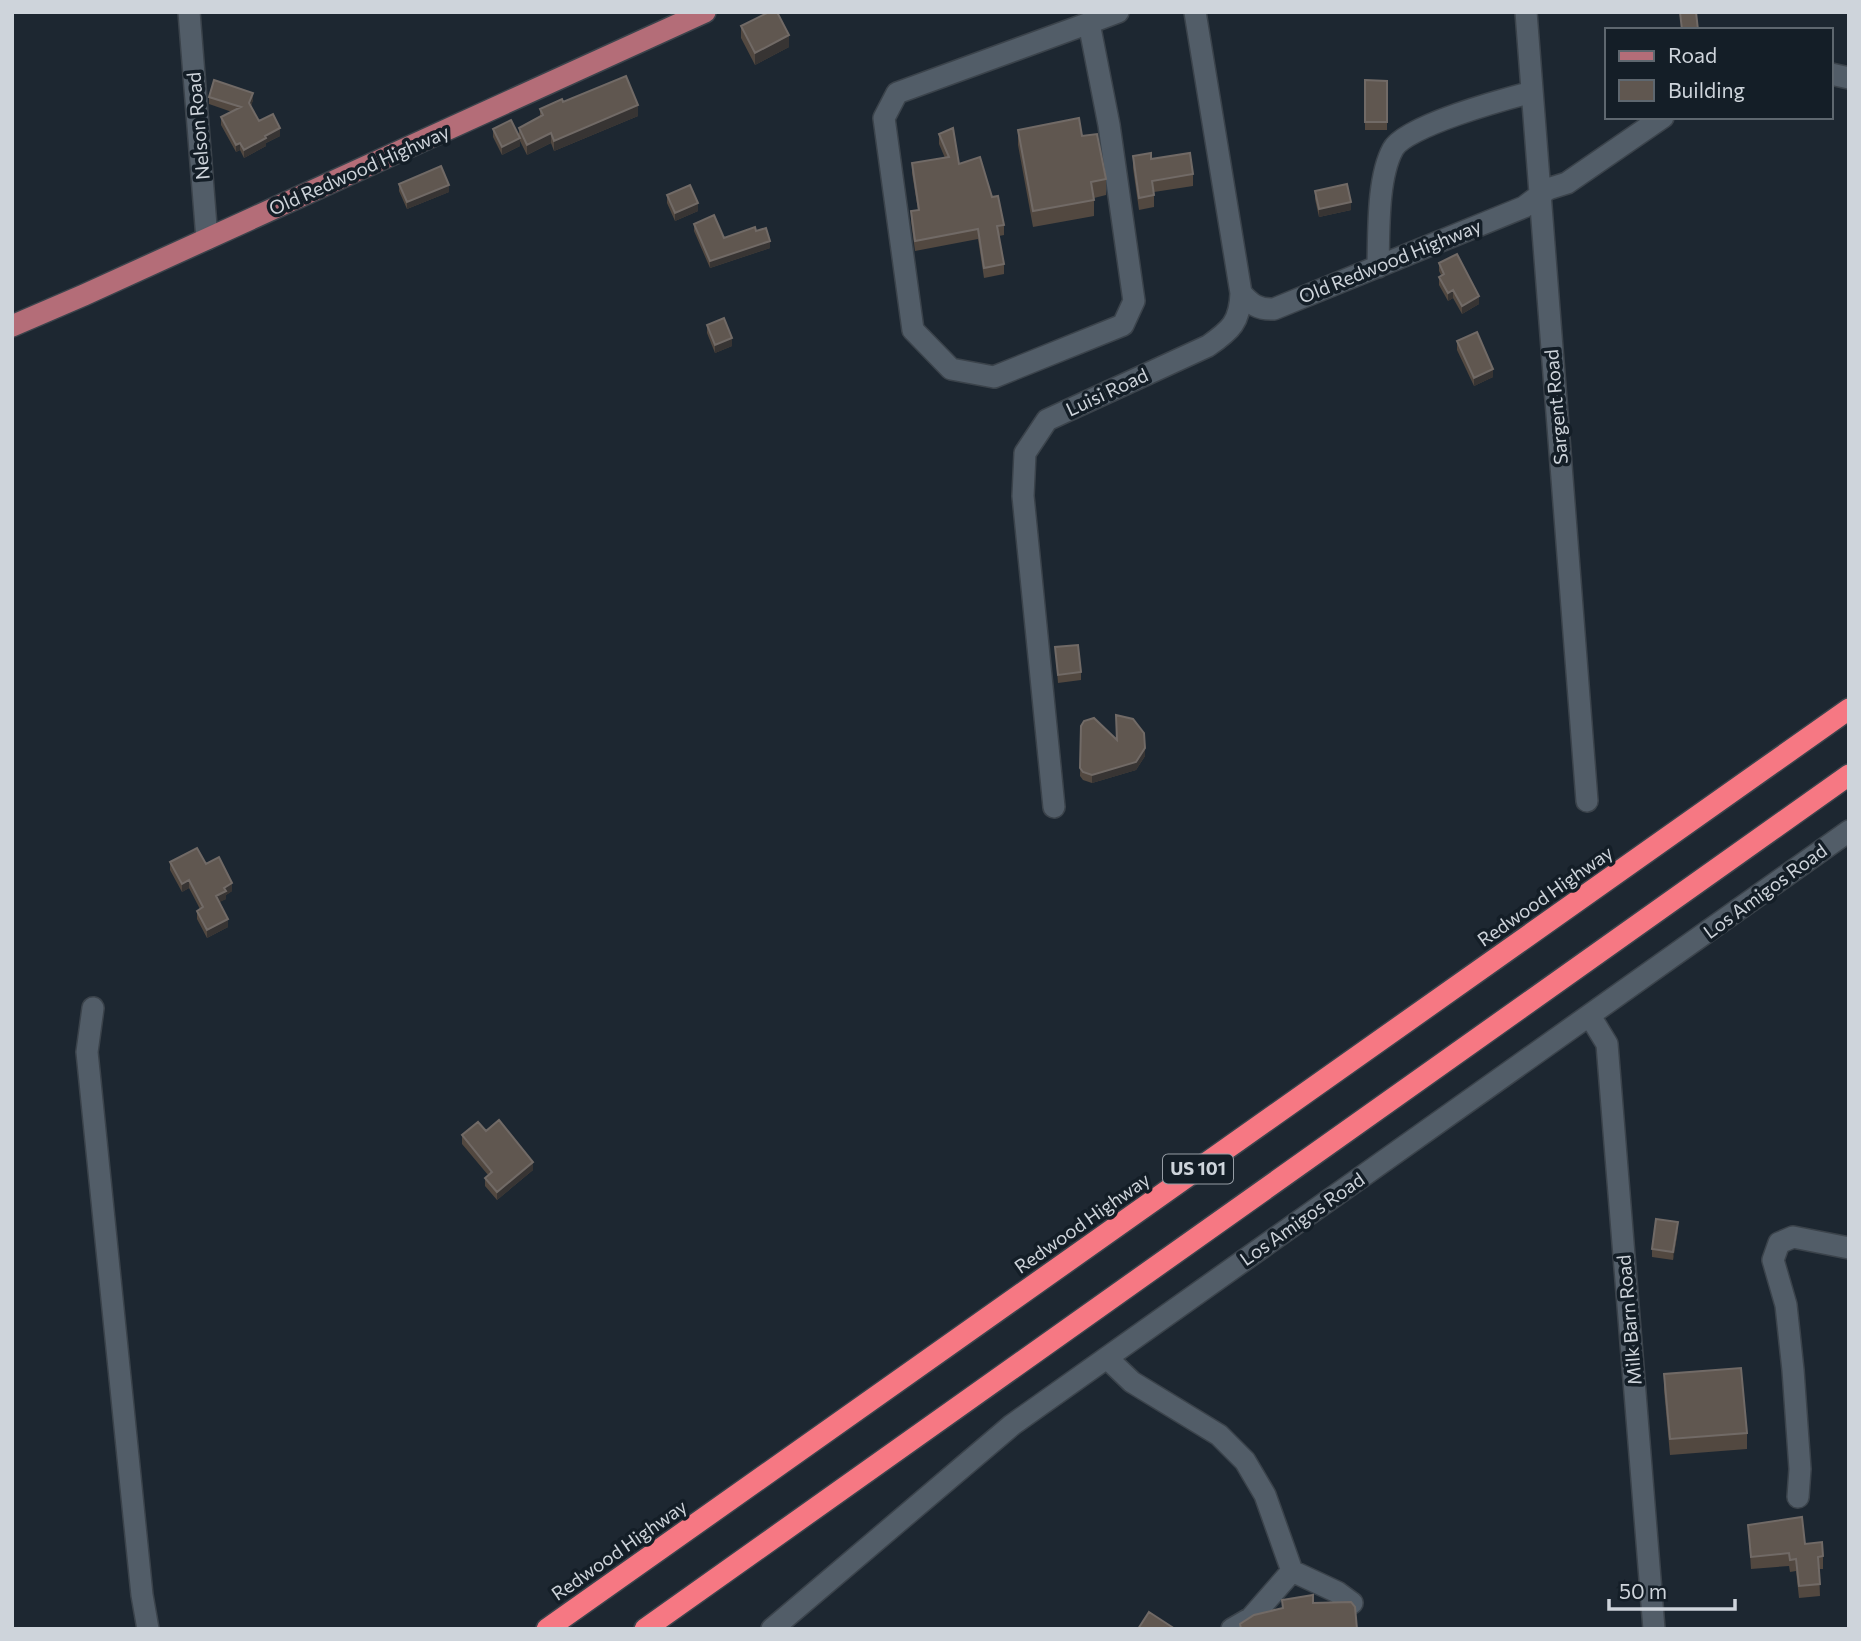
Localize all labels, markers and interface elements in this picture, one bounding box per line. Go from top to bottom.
legend [1605,28,1833,119]
text: Road [1668,42,1717,67]
street label: Nelson Road [181,71,214,181]
text: Building [1668,77,1745,102]
street label: Old Redwood Highway [265,119,453,220]
street label: Old Redwood Highway [1295,213,1485,308]
street label: Sargent Road [1539,349,1572,466]
street label: Luisi Road [1062,363,1151,421]
street label: Los Amigos Road [1699,838,1831,943]
street label: Redwood Highway [1473,840,1617,951]
road number: US 101 [1163,1154,1233,1184]
street label: Redwood Highway [1010,1167,1154,1278]
street label: Los Amigos Road [1235,1167,1368,1270]
street label: Milk Barn Road [1611,1254,1646,1386]
street label: Redwood Highway [547,1494,691,1605]
scale bar [1609,1568,1735,1612]
text: 50 m [1619,1578,1667,1603]

